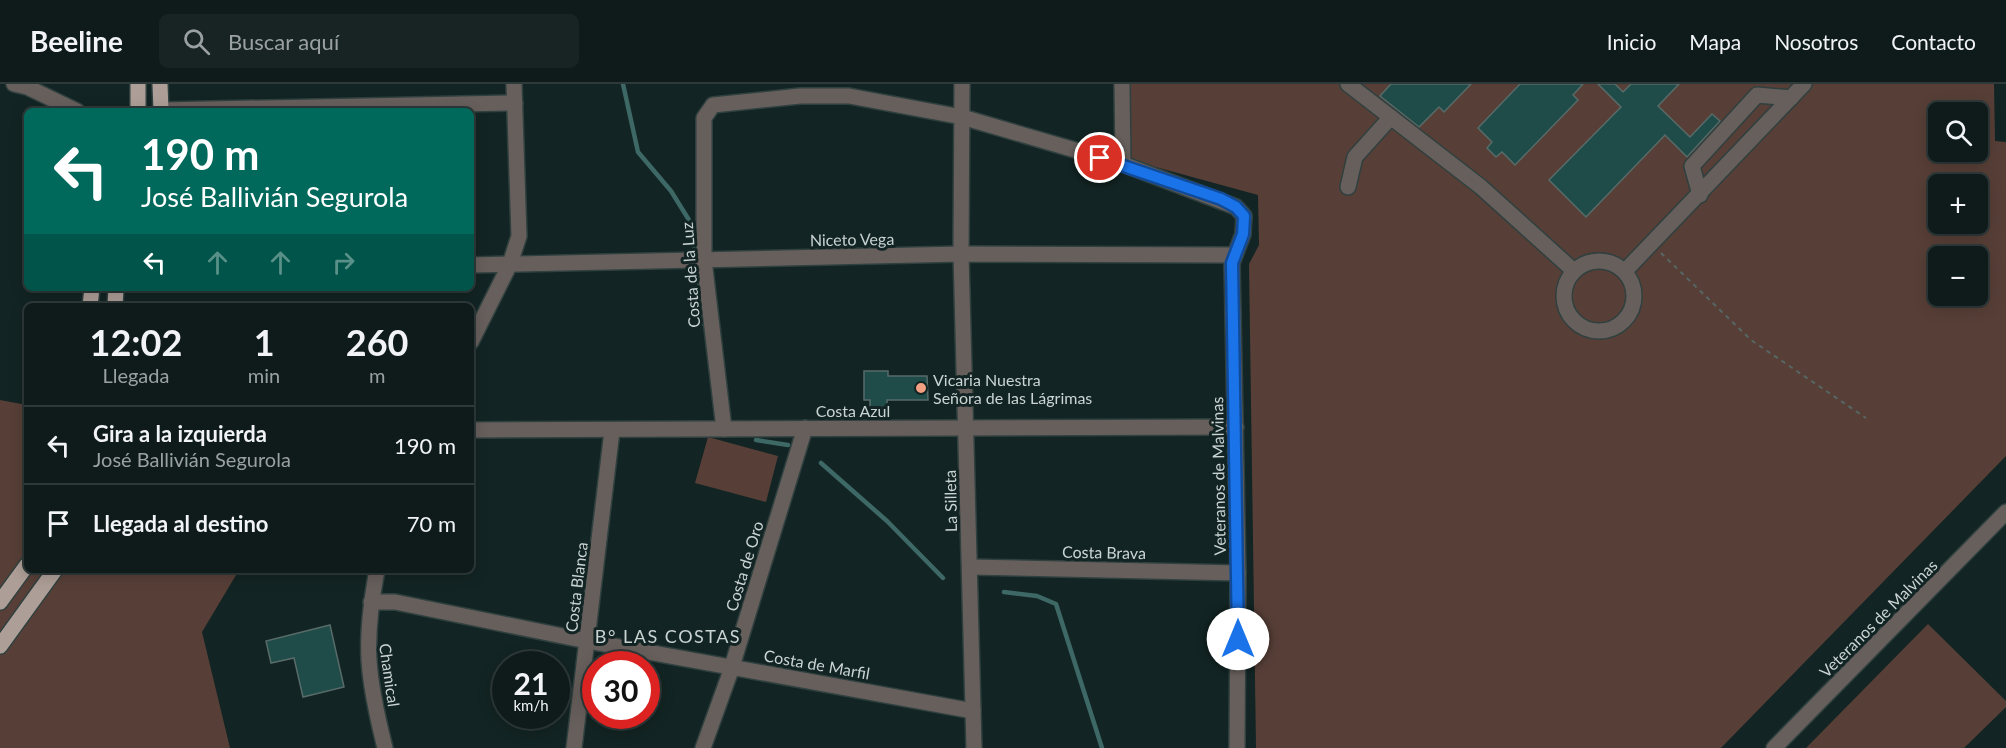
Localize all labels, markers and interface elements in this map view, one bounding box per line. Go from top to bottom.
search box [159,14,579,68]
text: Beeline [30,24,123,58]
icon: search [180,25,213,58]
text: Buscar aquí [228,28,339,55]
text: Inicio [1607,29,1656,54]
text: Mapa [1689,29,1741,54]
text: Nosotros [1774,29,1858,54]
text: Contacto [1891,29,1976,54]
map controls [1928,102,1988,306]
button: search [1928,102,1988,162]
text: 190 m [141,129,259,179]
icon: left [42,132,120,210]
pin [1074,132,1125,183]
icon: arrive [1083,141,1116,174]
button: + [1928,174,1988,234]
text: José Ballivián Segurola [141,180,408,213]
street label: Costa de la Luz [677,222,703,328]
street label: Niceto Vega [810,229,894,249]
icon: left [138,246,171,279]
icon: ahead [201,246,234,279]
icon: ahead [264,246,297,279]
icon: right [327,246,360,279]
button: − [1928,246,1988,306]
text: 12:02 [90,320,182,364]
text: 1 [254,320,275,364]
text: 260 [346,320,408,364]
text: Llegada [102,363,169,387]
text: min [248,363,280,387]
text: m [369,363,385,387]
place label: Vicaria Nuestra Señora de las Lágrimas [933,370,1092,407]
marker: Vicaria Nuestra Señora de las Lágrimas [914,381,928,395]
street label: Veteranos de Malvinas [1207,396,1229,555]
street label: Costa Azul [816,401,890,420]
text: Gira a la izquierda [93,420,267,447]
icon: left [42,429,75,462]
text: 190 m [394,432,456,459]
text: José Ballivián Segurola [93,447,291,471]
street label: La Silleta [940,470,960,532]
icon: arrive [42,507,75,540]
text: Llegada al destino [93,510,269,537]
text: 70 m [407,510,456,537]
street label: Costa de Oro [721,519,767,613]
street label: Costa Blanca [561,541,591,633]
street label: Costa Brava [1062,542,1146,562]
street label: Veteranos de Malvinas [1815,555,1941,681]
position arrow [1206,607,1270,671]
district label: B° LAS COSTAS [595,625,741,647]
street label: Chamical [376,642,404,708]
street label: Costa de Marfil [763,645,871,683]
speed limit sign: 30 [582,651,660,729]
text: 21 [514,665,548,701]
text: km/h [513,696,549,714]

